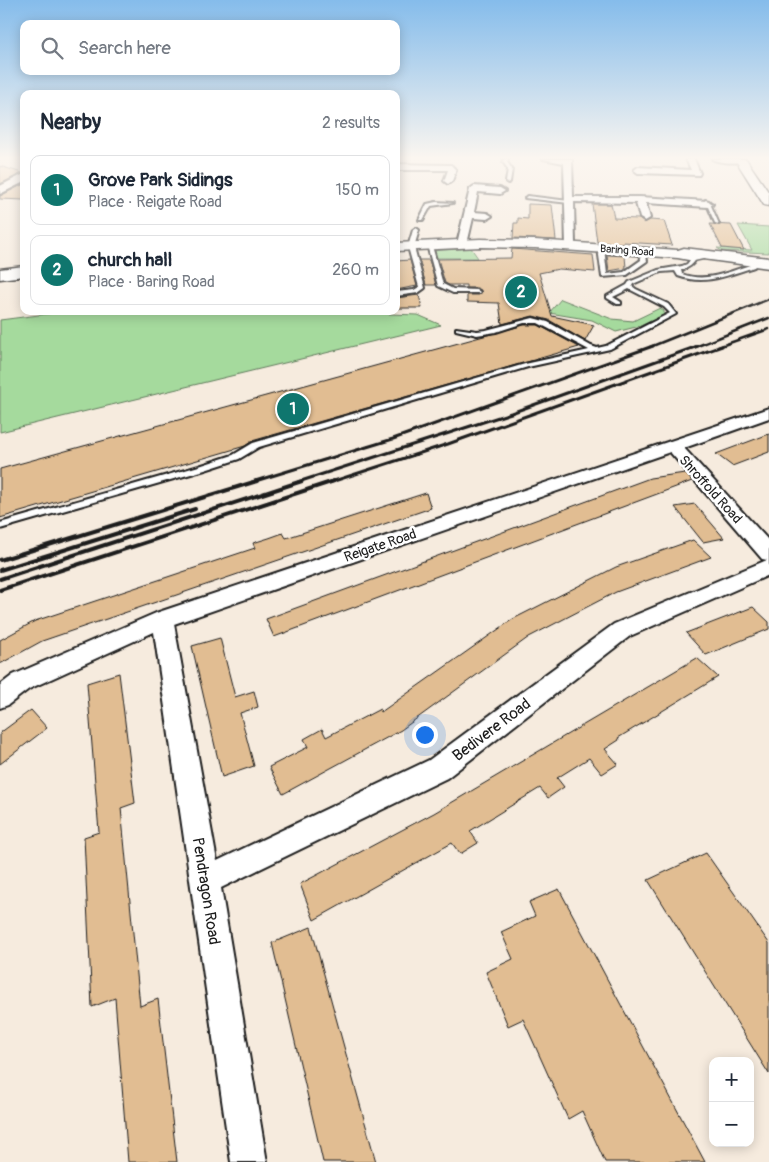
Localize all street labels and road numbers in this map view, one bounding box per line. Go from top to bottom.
street label: Baring Road [600,242,654,259]
street label: Shroffold Road [676,452,746,527]
street label: Reigate Road [342,525,419,566]
street label: Bedivere Road [448,694,535,766]
street label: Pendragon Road [188,836,224,946]

